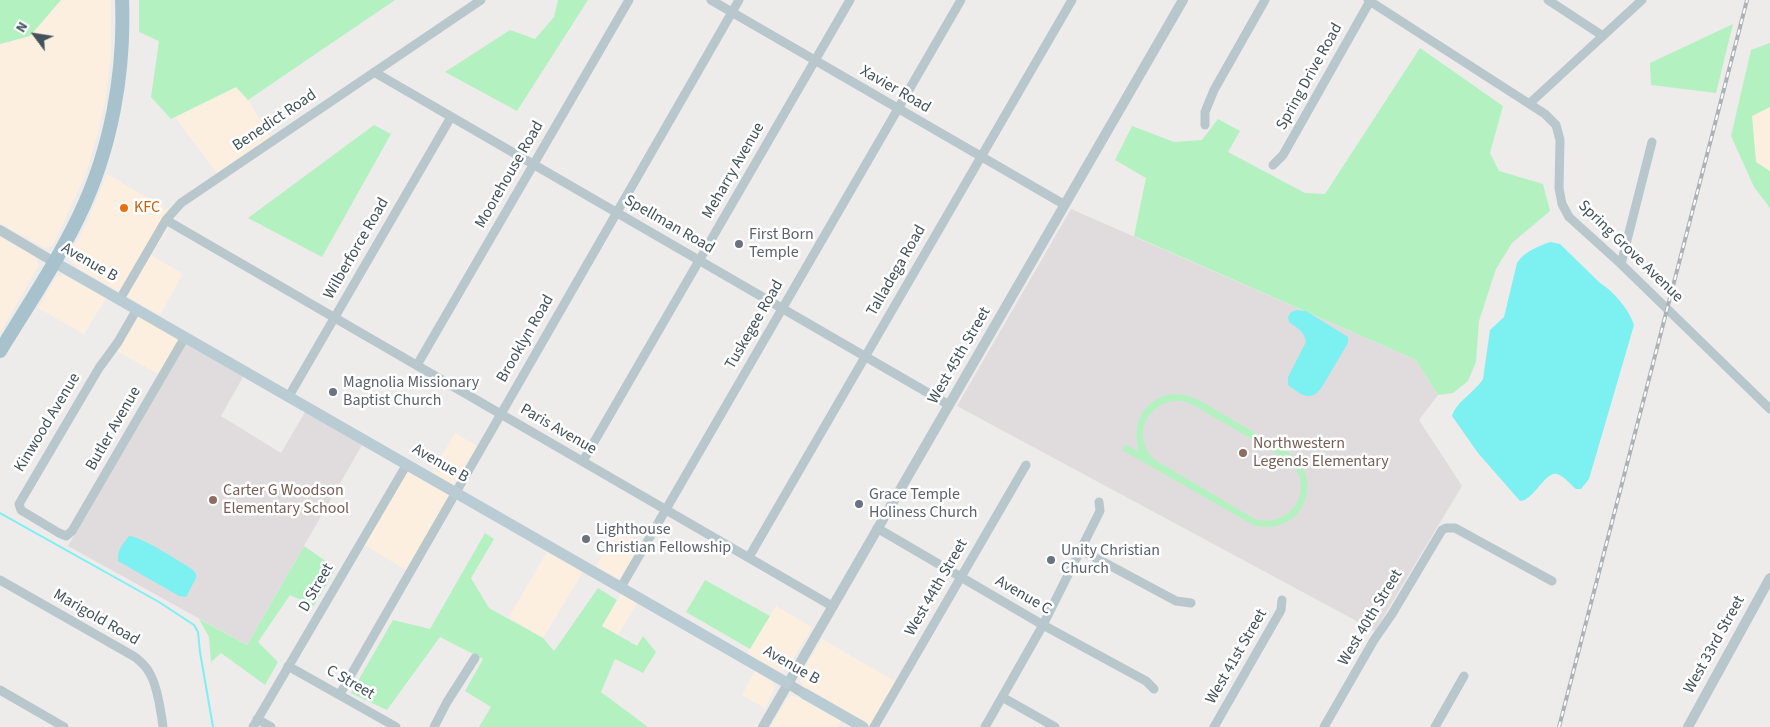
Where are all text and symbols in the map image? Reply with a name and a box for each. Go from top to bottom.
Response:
north arrow [10,10,60,60]
text: N [11,18,33,36]
street label: Spring Drive Road [1273,20,1347,134]
street label: Xavier Road [856,62,934,118]
street label: Benedict Road [229,86,321,156]
street label: Moorehouse Road [472,118,548,232]
street label: Meharry Avenue [699,120,769,222]
street label: Spellman Road [620,191,718,259]
street label: Wilberforce Road [320,195,394,303]
street label: Spring Grove Avenue [1573,197,1687,307]
place label: KFC [134,198,160,218]
marker: KFC [118,202,130,214]
street label: Talladega Road [863,222,931,320]
place label: First Born Temple [749,225,814,263]
marker: First Born Temple [733,238,745,250]
street label: Avenue B [57,239,121,287]
street label: Tuskegee Road [722,277,788,373]
street label: Brooklyn Road [493,292,559,386]
street label: West 45th Street [924,304,996,408]
street label: Kinwood Avenue [11,370,85,476]
place label: Magnolia Missionary Baptist Church [343,373,479,411]
street label: Butler Avenue [82,384,146,474]
marker: Magnolia Missionary Baptist Church [327,386,339,398]
street label: Paris Avenue [516,400,600,460]
place label: Northwestern Legends Elementary [1253,434,1389,472]
street label: Avenue B [408,440,472,488]
marker: Northwestern Legends Elementary [1237,447,1249,459]
place label: Carter G Woodson Elementary School [223,481,349,519]
place label: Grace Temple Holiness Church [869,485,977,523]
marker: Carter G Woodson Elementary School [207,494,219,506]
marker: Grace Temple Holiness Church [853,498,865,510]
place label: Lighthouse Christian Fellowship [596,520,731,558]
marker: Lighthouse Christian Fellowship [580,533,592,545]
street label: West 44th Street [901,536,973,640]
place label: Unity Christian Church [1061,541,1160,579]
marker: Unity Christian Church [1045,554,1057,566]
street label: D Street [295,560,339,616]
street label: West 40th Street [1335,566,1407,670]
street label: Avenue C [992,572,1054,620]
street label: Marigold Road [50,586,142,650]
street label: West 33rd Street [1680,593,1750,697]
street label: West 41st Street [1202,606,1272,708]
street label: Avenue B [759,642,823,690]
street label: C Street [323,662,377,704]

